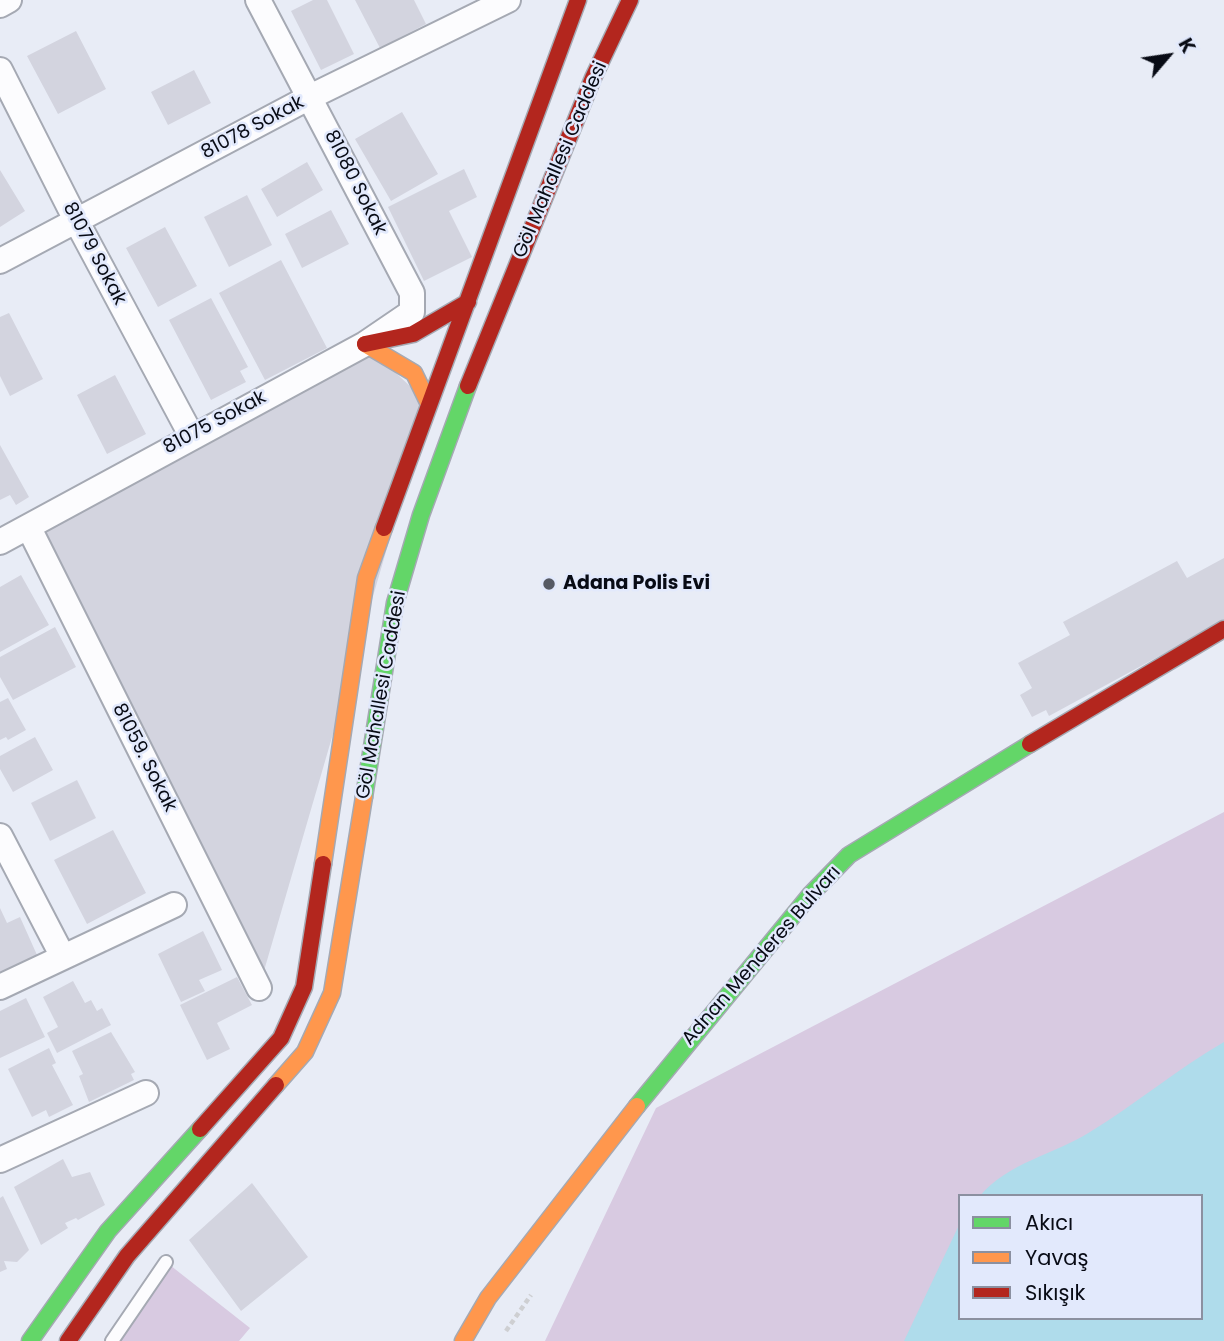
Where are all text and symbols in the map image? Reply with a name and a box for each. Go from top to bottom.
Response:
north arrow [1133,21,1203,91]
text: K [1172,33,1202,58]
street label: Göl Mahallesi Caddesi [509,58,613,262]
street label: 81078 Sokak [198,91,308,165]
street label: 81080 Sokak [319,127,391,239]
street label: 81079 Sokak [57,199,131,309]
street label: 81075 Sokak [160,386,270,460]
place label: Adana Polis Evi [563,573,710,595]
marker: Adana Polis Evi [541,576,557,592]
street label: Göl Mahallesi Caddesi [352,589,412,801]
street label: 81059. Sokak [107,700,181,816]
street label: Adnan Menderes Bulvarı [678,862,846,1050]
legend [958,1194,1203,1320]
text: Akıcı [1025,1208,1073,1237]
text: Yavaş [1025,1243,1088,1272]
text: Sıkışık [1025,1278,1085,1307]

